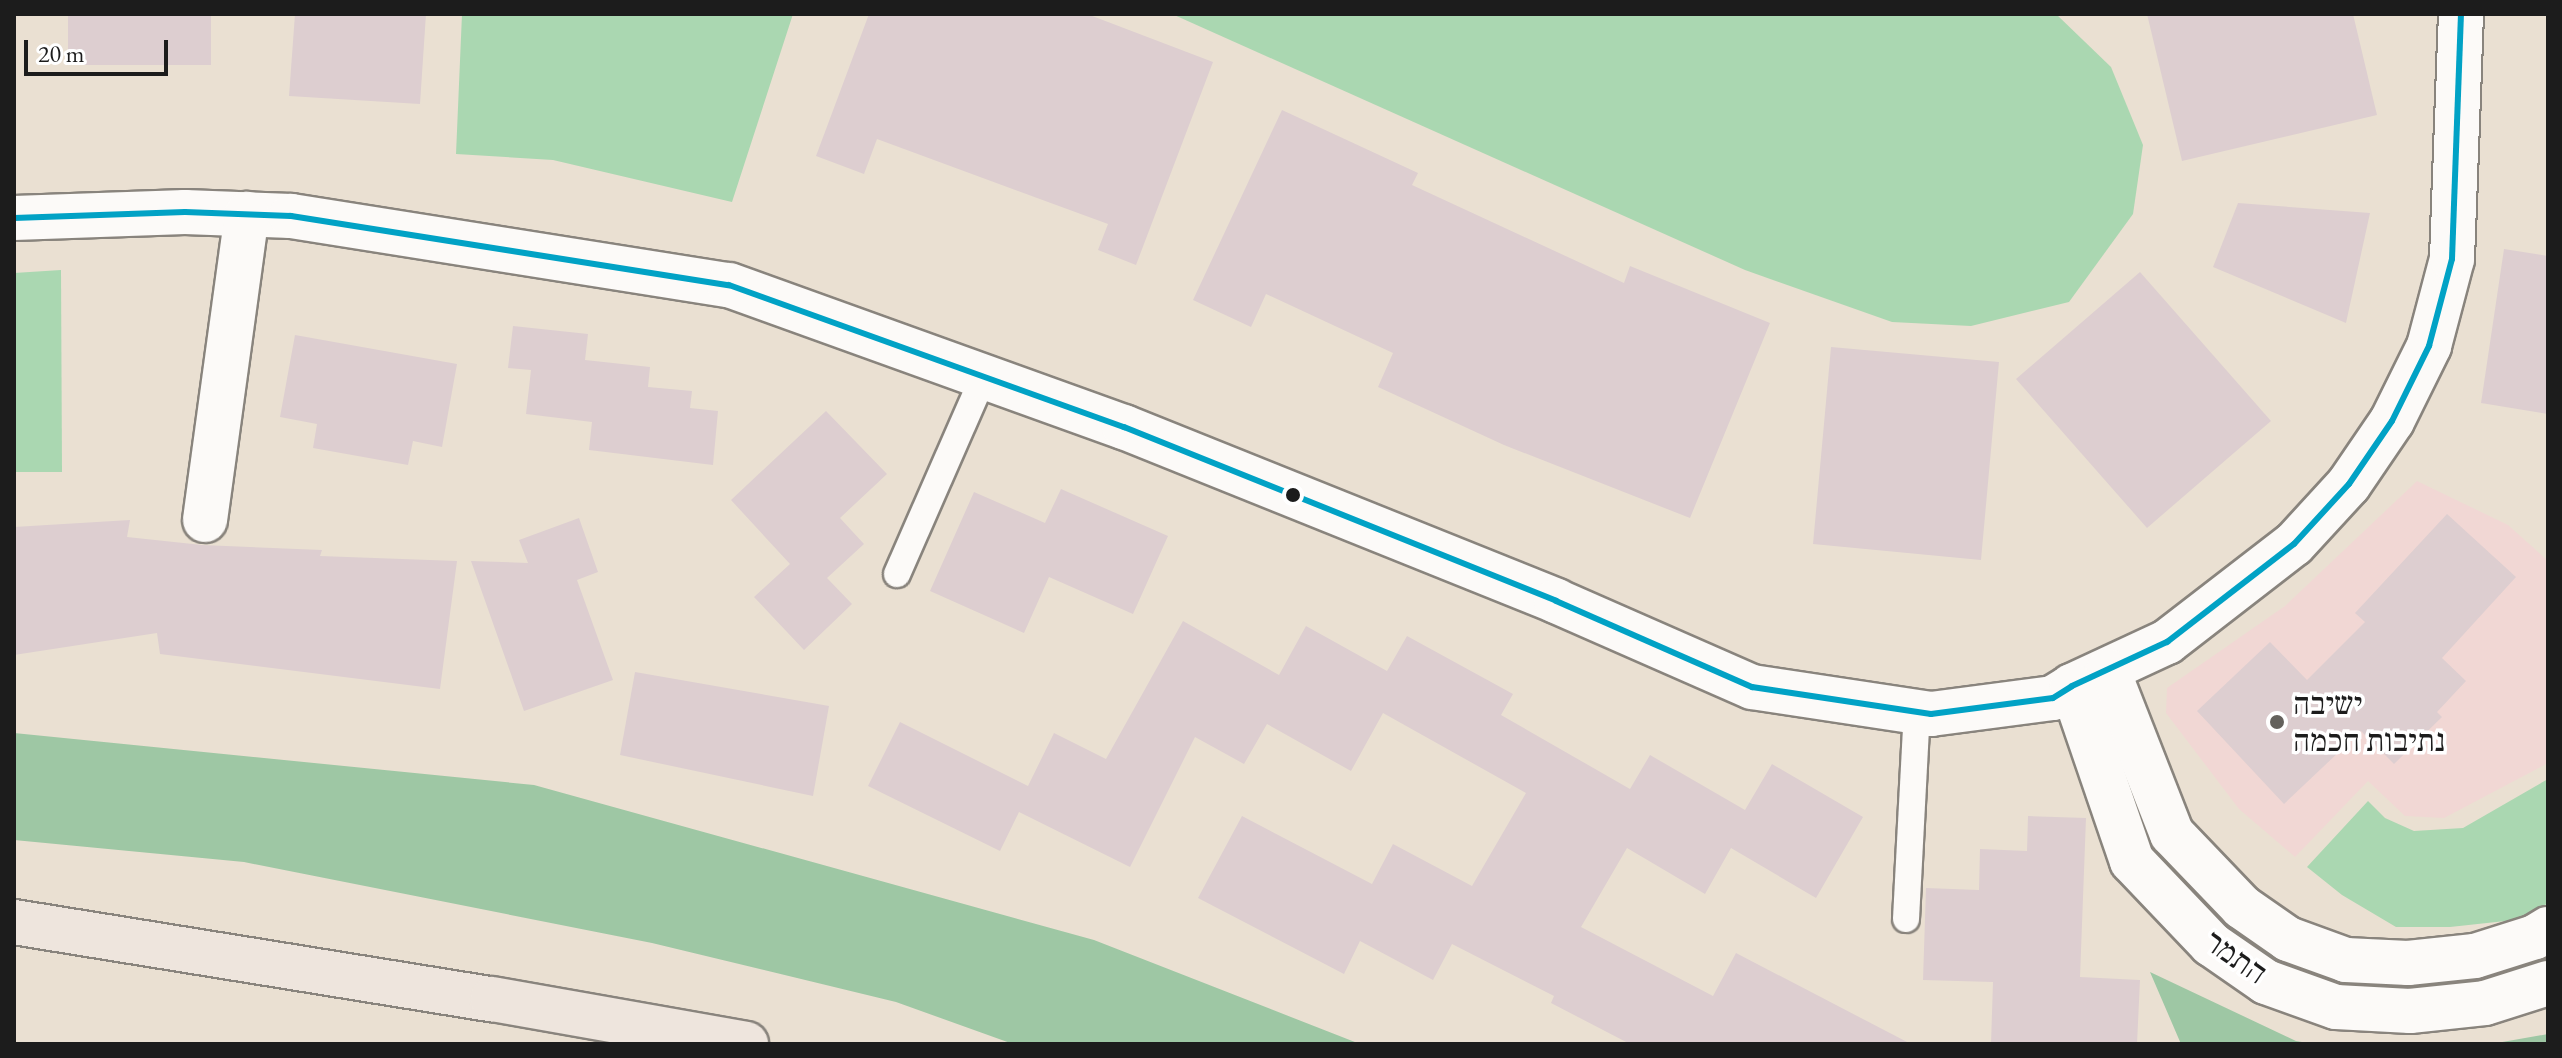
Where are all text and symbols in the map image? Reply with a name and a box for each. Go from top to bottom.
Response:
scale bar [28,24,172,74]
text: 20 m [38,38,85,69]
unlabelled marker [1285,487,1301,503]
place label: ישיבה נתיבות חכמה [2293,685,2445,760]
marker: ישיבה נתיבות חכמה [2268,713,2286,731]
street label: התמר [2197,922,2275,992]

